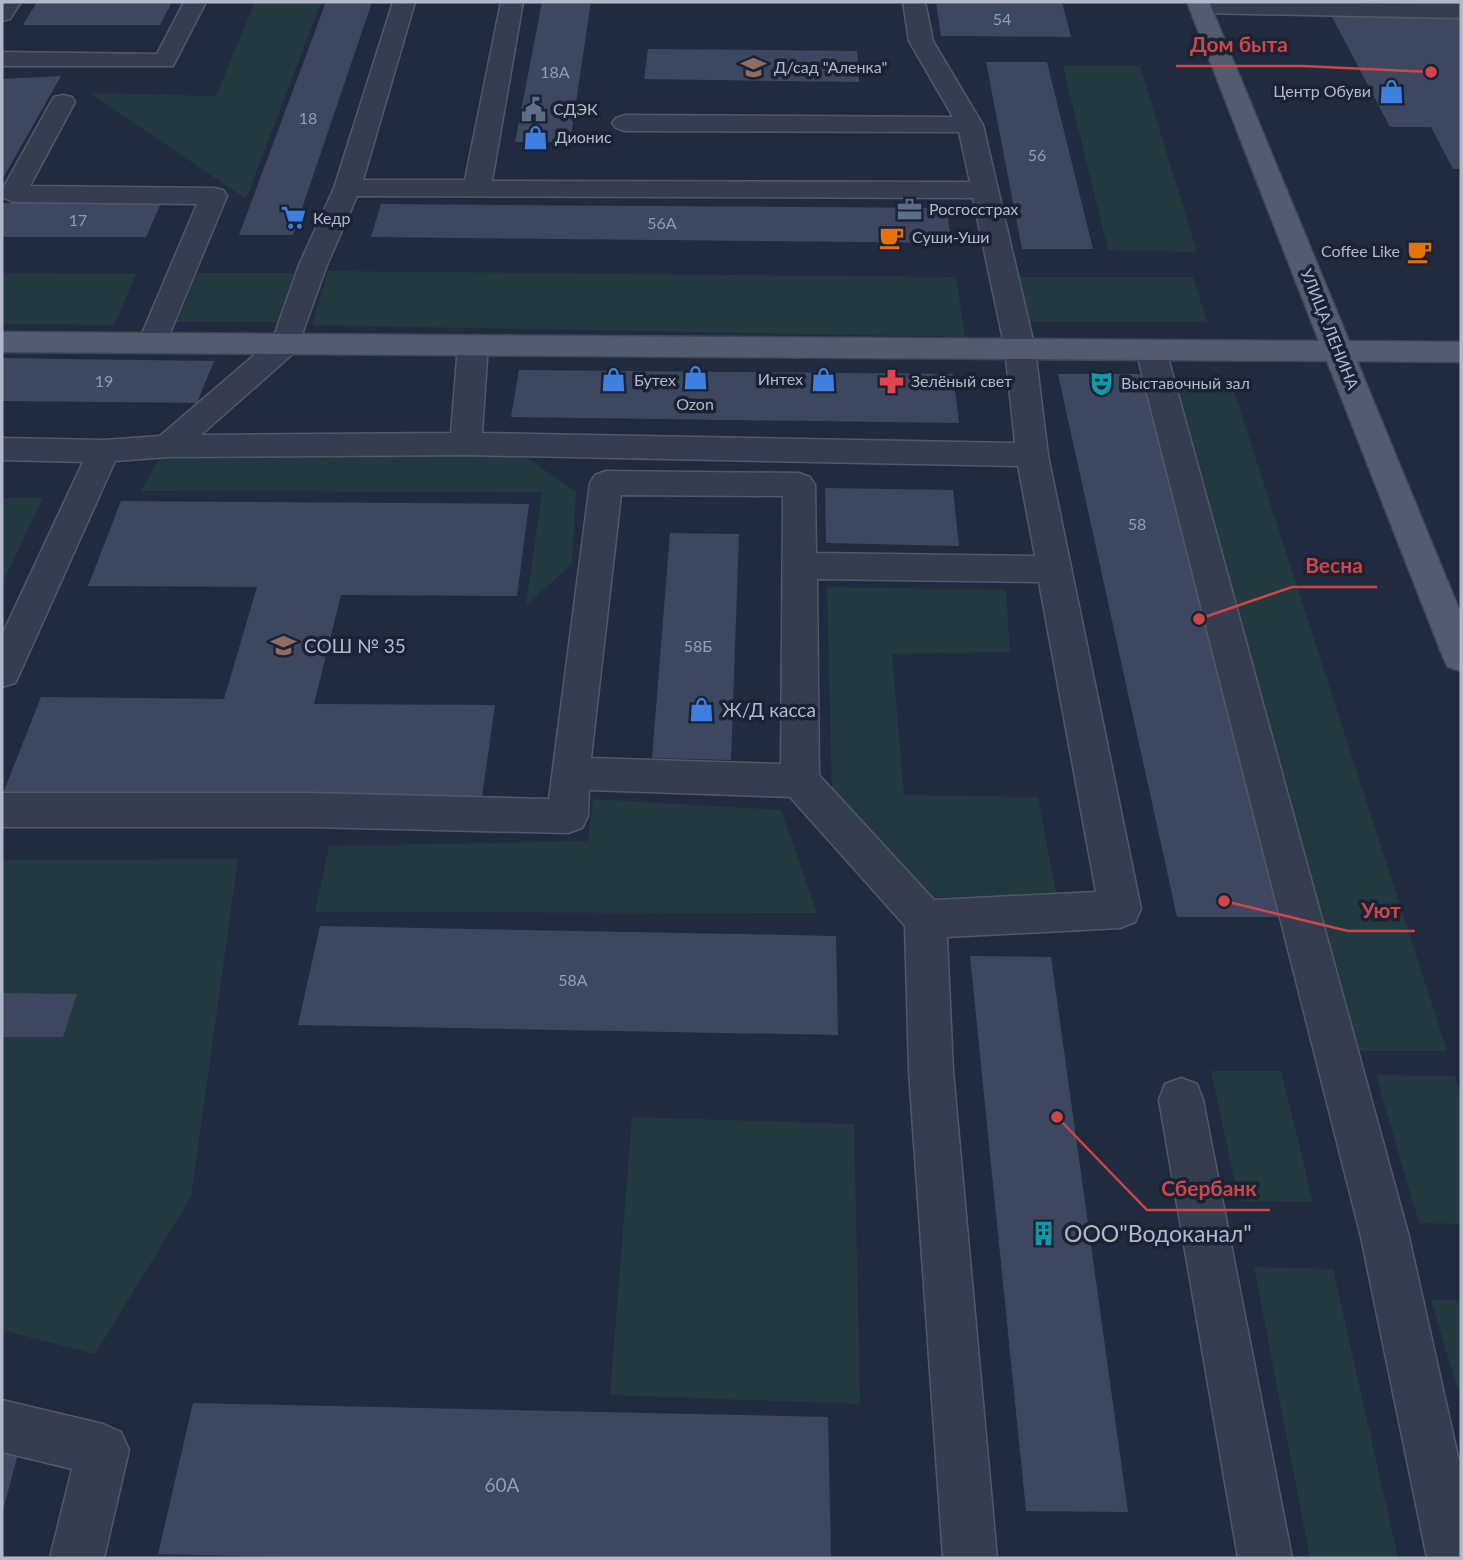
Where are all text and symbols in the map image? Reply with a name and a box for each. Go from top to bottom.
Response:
house number: 54 [993,9,1011,28]
callout: Дом быта [1176,24,1302,66]
text: Дом быта [1190,31,1288,56]
school or university icon: Д/сад "Аленка" [740,53,768,81]
place label: Д/сад "Аленка" [774,57,887,76]
house number: 18А [540,62,570,81]
shop icon: Центр Обуви [1377,77,1405,105]
place label: Центр Обуви [1273,81,1371,100]
public building icon: СДЭК [519,95,547,123]
place label: СДЭК [553,99,598,118]
house number: 18 [299,108,317,127]
shop icon: Дионис [521,123,549,151]
place label: Дионис [555,127,612,146]
house number: 56 [1028,145,1046,164]
office icon: Росгосстрах [895,195,923,223]
place label: Росгосстрах [929,199,1018,218]
supermarket icon: Кедр [279,204,307,232]
place label: Кедр [313,208,350,227]
house number: 17 [69,210,87,229]
house number: 56А [647,213,677,232]
cafe icon: Суши-Уши [878,223,906,251]
place label: Суши-Уши [912,227,990,246]
cafe icon: Coffee Like [1406,237,1434,265]
place label: Coffee Like [1321,241,1400,260]
street label: УЛИЦА ЛЕНИНА [1298,266,1363,392]
shop icon: Ozon [681,364,709,392]
shop icon: Интех [809,365,837,393]
shop icon: Бутех [600,366,628,394]
pharmacy icon: Зелёный свет [877,367,905,395]
place label: Интех [758,369,803,388]
theatre icon: Выставочный зал [1087,369,1115,397]
place label: Бутех [634,370,676,389]
house number: 19 [95,371,113,390]
place label: Зелёный свет [911,371,1012,390]
place label: Выставочный зал [1121,373,1250,392]
place label: Ozon [676,394,714,413]
house number: 58 [1128,514,1146,533]
callout: Весна [1292,545,1377,587]
text: Весна [1305,552,1363,577]
school or university icon: СОШ № 35 [270,632,298,660]
place label: СОШ № 35 [304,634,406,657]
house number: 58Б [684,636,712,655]
shop icon: Ж/Д касса [688,696,716,724]
place label: Ж/Д касса [722,698,816,721]
callout: Уют [1348,889,1415,931]
text: Уют [1360,897,1401,922]
house number: 58А [558,970,588,989]
callout: Сбербанк [1147,1168,1270,1210]
text: Сбербанк [1161,1175,1257,1200]
place label: ООО"Водоканал" [1064,1219,1252,1247]
building icon: ООО"Водоканал" [1030,1220,1058,1248]
house number: 60А [485,1473,520,1496]

